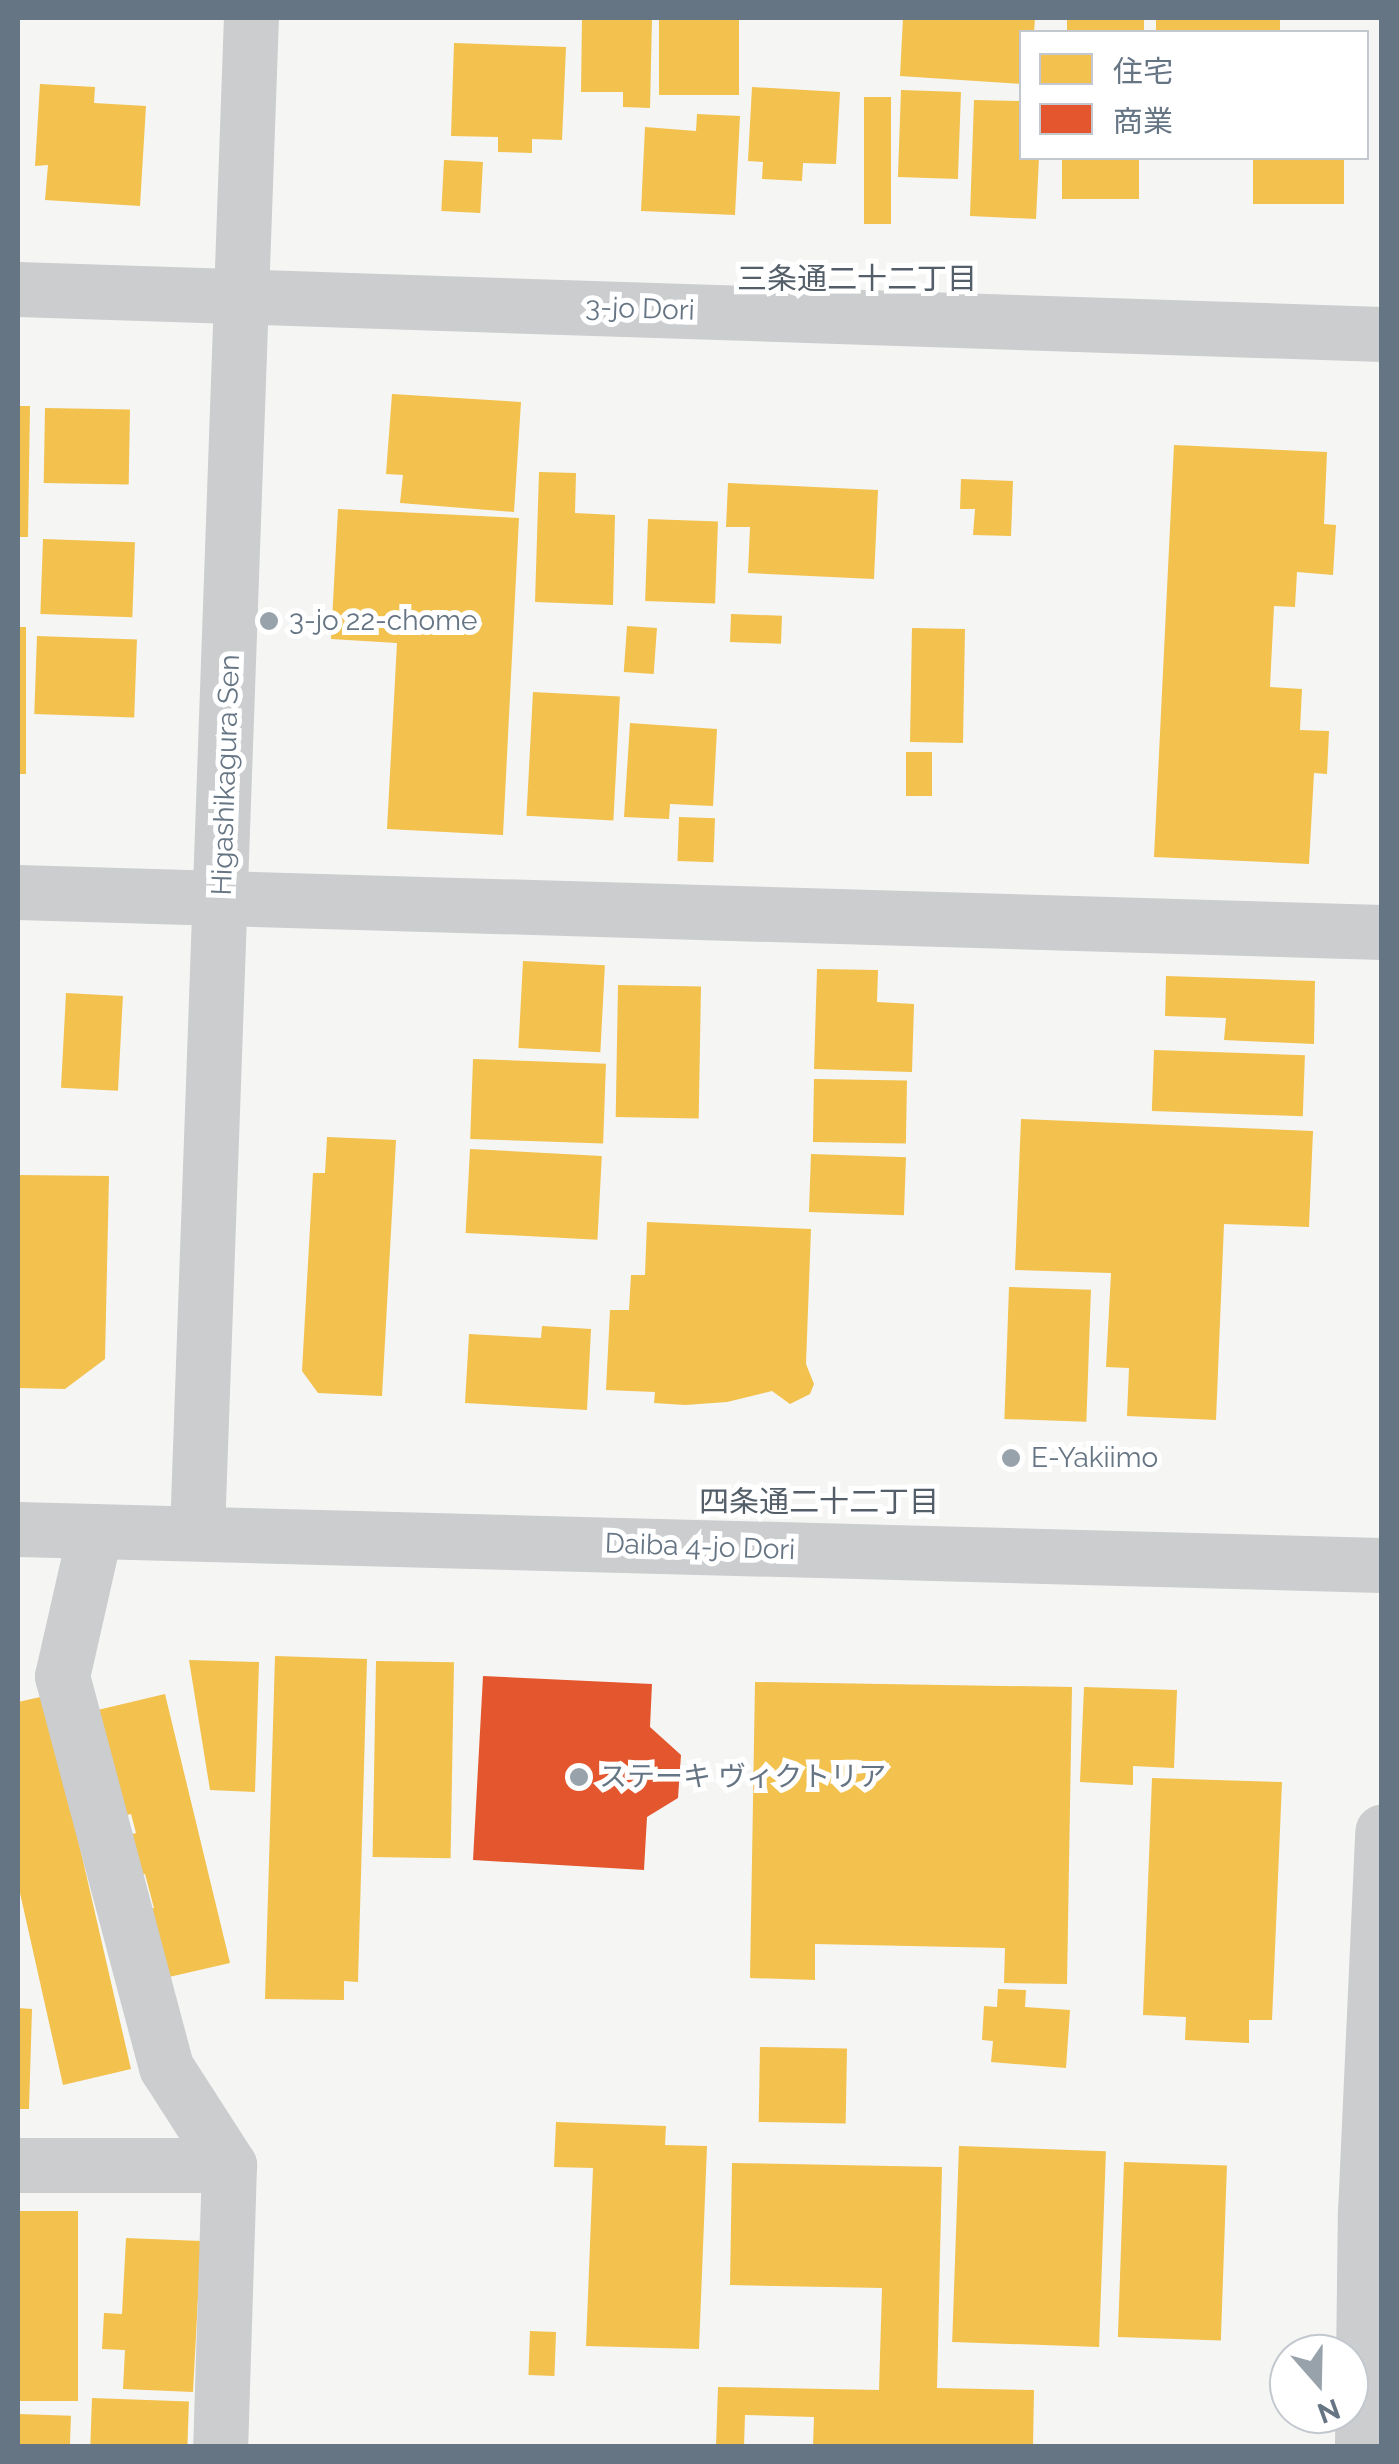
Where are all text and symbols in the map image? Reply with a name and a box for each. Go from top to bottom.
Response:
legend [1019,30,1369,160]
text: 住宅 [1113,54,1173,89]
text: 商業 [1113,104,1173,139]
district label: 三条通二十二丁目 [737,261,977,297]
street label: 3-jo Dori [585,290,695,328]
place label: 3-jo 22-chome [289,604,477,638]
marker: 3-jo 22-chome [258,610,280,632]
street label: Higashikagura Sen [205,654,247,896]
place label: E-Yakiimo [1031,1441,1158,1475]
marker: E-Yakiimo [1000,1447,1022,1469]
district label: 四条通二十二丁目 [699,1484,939,1520]
street label: Daiba 4-jo Dori [604,1527,796,1567]
place label: ステーキ ヴィクトリア [599,1760,886,1794]
marker: ステーキ ヴィクトリア [568,1766,590,1788]
north arrow [1269,2334,1369,2434]
text: N [1313,2392,1344,2430]

